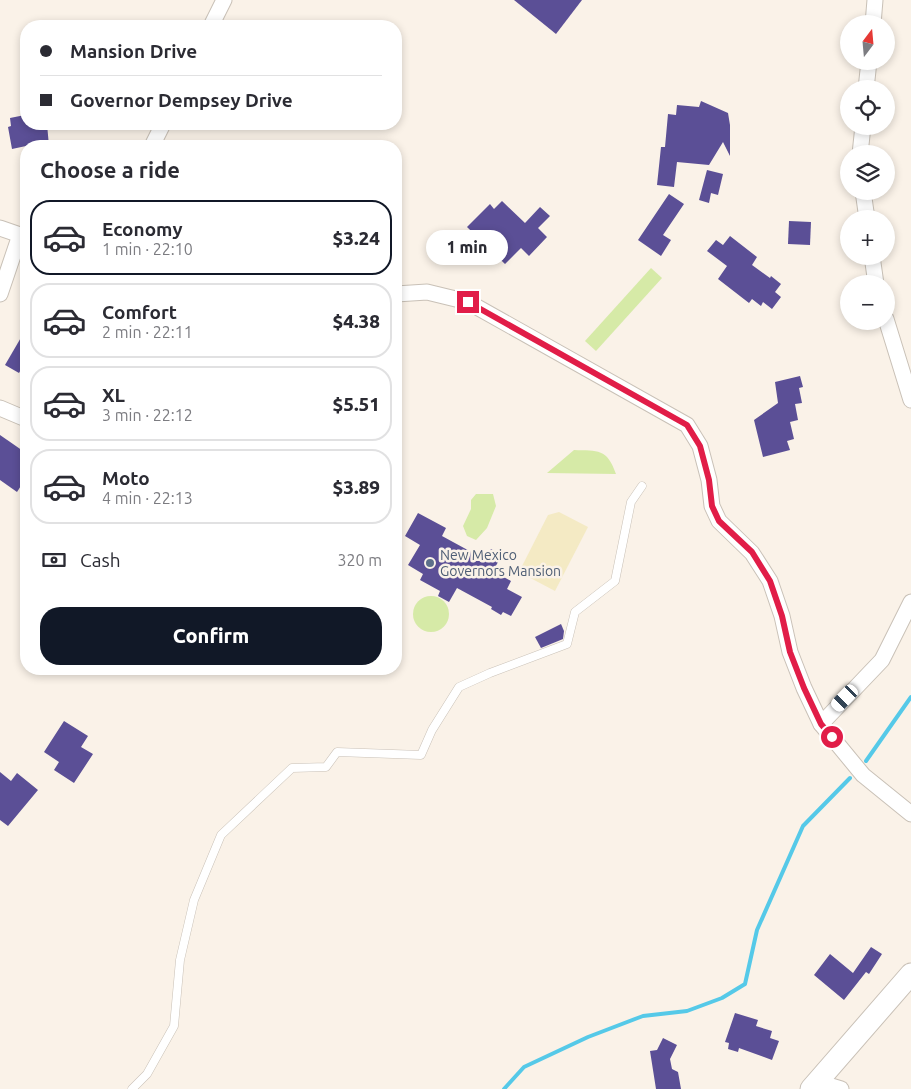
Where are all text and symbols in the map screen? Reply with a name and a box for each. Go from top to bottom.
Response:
north arrow [840,15,895,70]
map controls [840,15,895,330]
text: Mansion Drive [70,40,197,62]
button: locate [840,80,895,135]
text: Governor Dempsey Drive [70,89,293,111]
button: layers [840,145,895,200]
text: Choose a ride [40,157,180,182]
button: + [840,210,895,265]
icon: car [42,215,87,260]
text: Economy [102,218,183,240]
text: $3.24 [332,227,380,249]
callout: 1 min [427,230,509,264]
text: 1 min [447,238,487,256]
text: 1 min · 22:10 [102,240,193,258]
button: − [840,275,895,330]
route end [457,291,479,313]
icon: car [42,298,87,343]
text: Comfort [102,301,177,323]
text: $4.38 [332,310,380,332]
text: 2 min · 22:11 [102,323,193,341]
icon: car [42,381,87,426]
text: XL [102,384,125,406]
text: $5.51 [332,393,380,415]
text: 3 min · 22:12 [102,406,193,424]
icon: car [42,464,87,509]
text: Moto [102,467,150,489]
text: $3.89 [332,476,380,498]
text: 4 min · 22:13 [102,489,193,507]
icon: cash [40,546,68,574]
place label: New Mexico Governors Mansion [440,547,561,579]
text: Cash [80,549,121,571]
text: 320 m [337,551,382,569]
marker: New Mexico Governors Mansion [424,557,436,569]
button: Confirm [40,607,382,665]
car [829,682,860,714]
route start [821,726,843,748]

